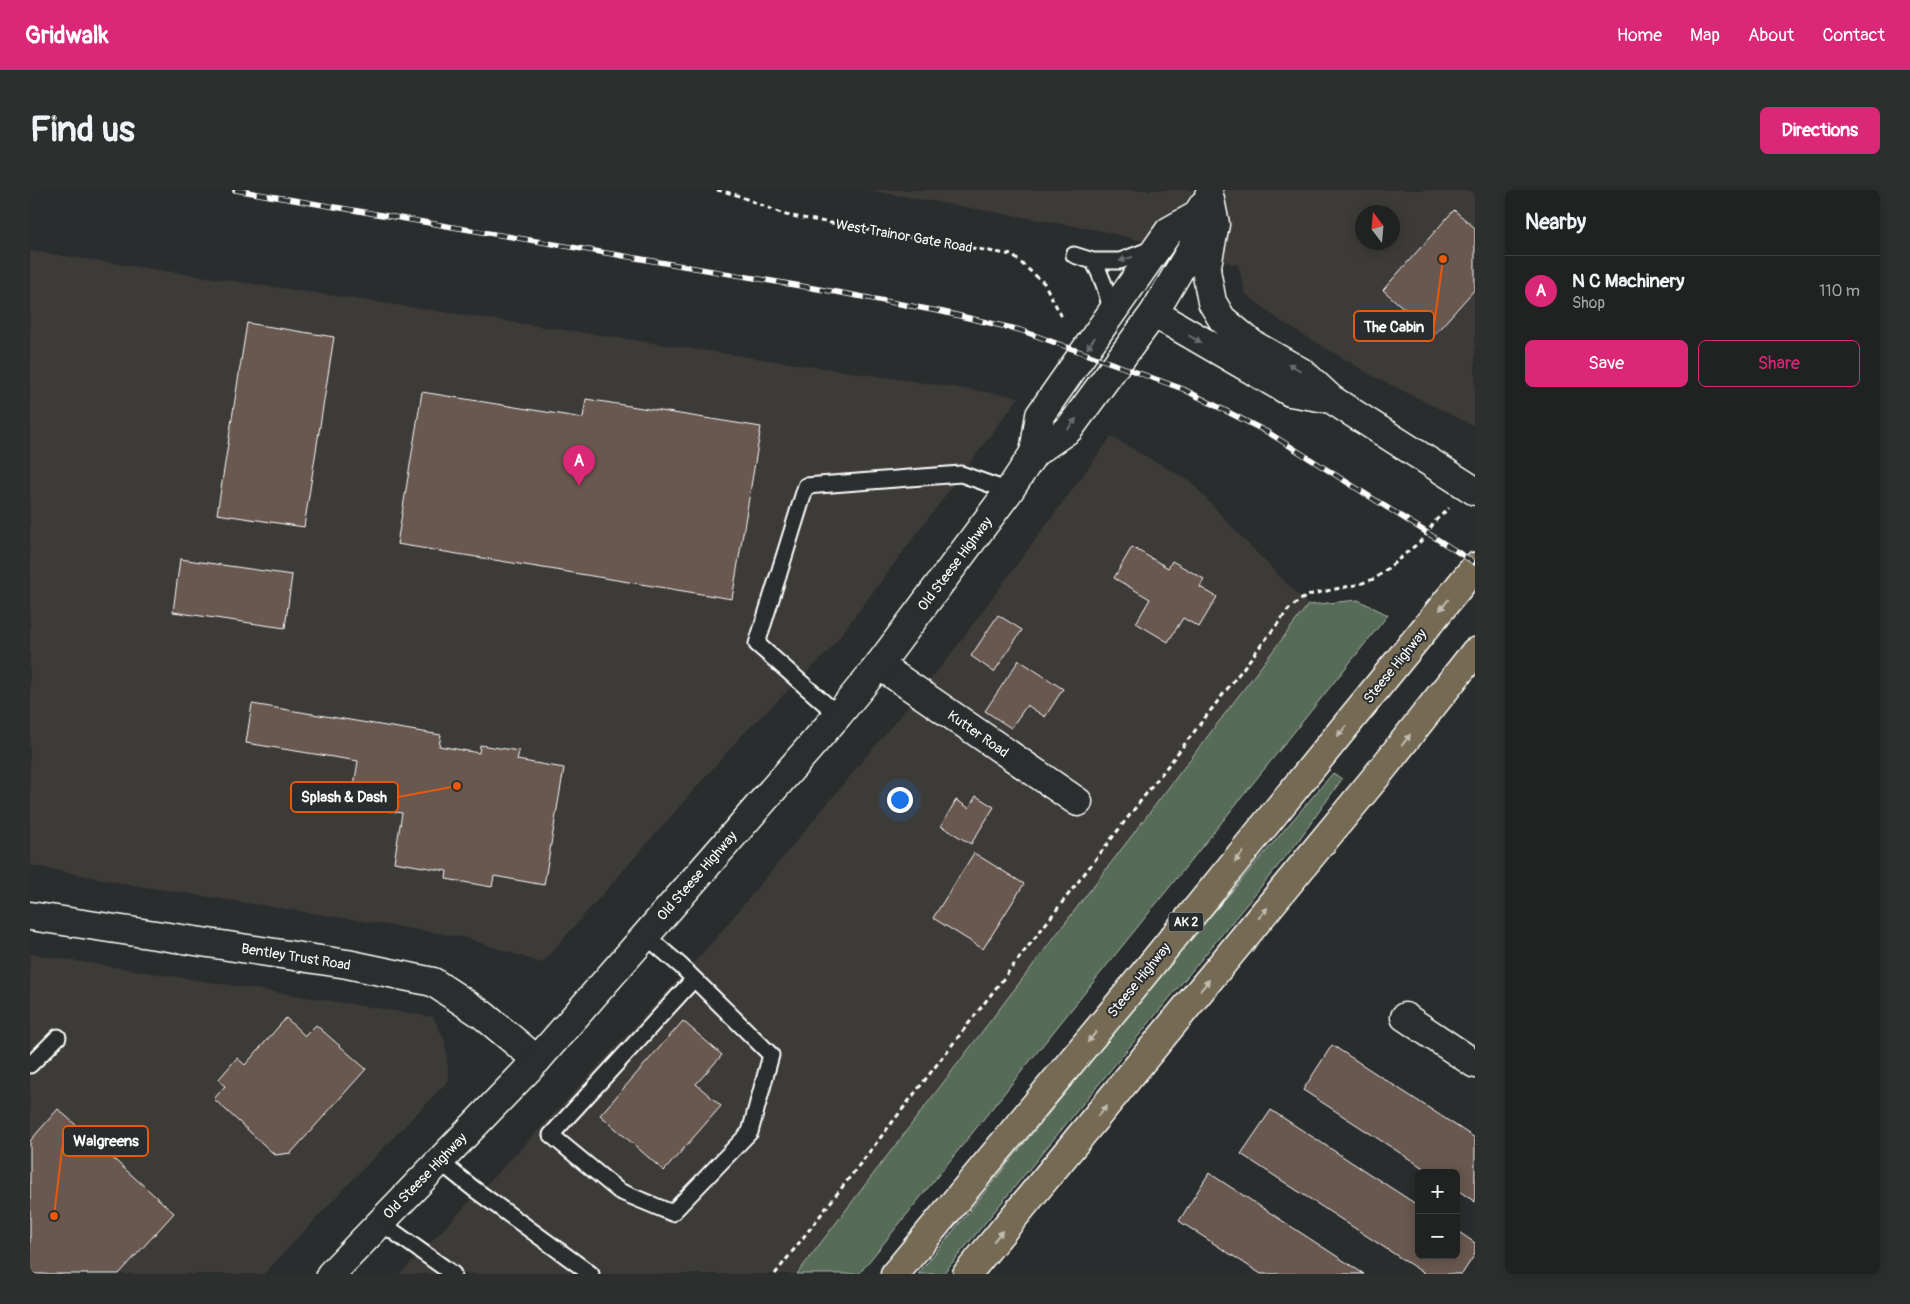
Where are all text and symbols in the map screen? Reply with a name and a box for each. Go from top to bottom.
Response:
text: Gridwalk [25,21,109,50]
text: Home [1617,24,1662,47]
text: Map [1690,24,1720,47]
text: About [1748,24,1794,47]
text: Contact [1822,24,1885,47]
button: Directions [1760,107,1880,154]
text: Find us [30,108,135,152]
north arrow [1355,205,1400,250]
text: Nearby [1525,209,1586,236]
street label: West Trainor Gate Road [834,216,974,256]
one-way arrow [1119,255,1134,263]
text: N C Machinery [1572,269,1684,293]
text: A [1536,281,1546,301]
text: 110 m [1819,281,1860,301]
text: Shop [1572,293,1605,313]
callout: The Cabin [1354,311,1434,341]
text: The Cabin [1363,318,1425,337]
one-way arrow [1189,334,1202,343]
one-way arrow [1086,336,1096,349]
button: Save [1525,340,1688,387]
button: Share [1698,340,1860,387]
one-way arrow [1287,363,1301,372]
one-way arrow [1067,417,1078,430]
pin: A [563,445,595,486]
street label: Old Steese Highway [914,514,996,614]
one-way arrow [1439,598,1450,611]
street label: Steese Highway [1360,625,1430,707]
street label: Kutter Road [944,707,1012,761]
one-way arrow [1336,724,1347,737]
one-way arrow [1400,734,1411,747]
callout: Splash & Dash [291,782,398,812]
your location [887,787,913,813]
text: Splash & Dash [301,788,387,807]
street label: Old Steese Highway [654,828,740,924]
one-way arrow [1234,850,1245,863]
one-way arrow [1258,907,1269,920]
road number: AK 2 [1168,912,1204,932]
street label: Steese Highway [1104,939,1174,1021]
street label: Bentley Trust Road [240,940,352,974]
one-way arrow [1199,979,1210,992]
one-way arrow [1087,1031,1098,1043]
one-way arrow [1096,1105,1107,1118]
callout: Walgreens [63,1126,148,1156]
street label: Old Steese Highway [380,1129,470,1223]
text: Walgreens [73,1132,139,1151]
map controls [1415,1169,1460,1259]
button: + [1415,1169,1460,1214]
button: − [1415,1214,1460,1259]
one-way arrow [993,1230,1004,1243]

